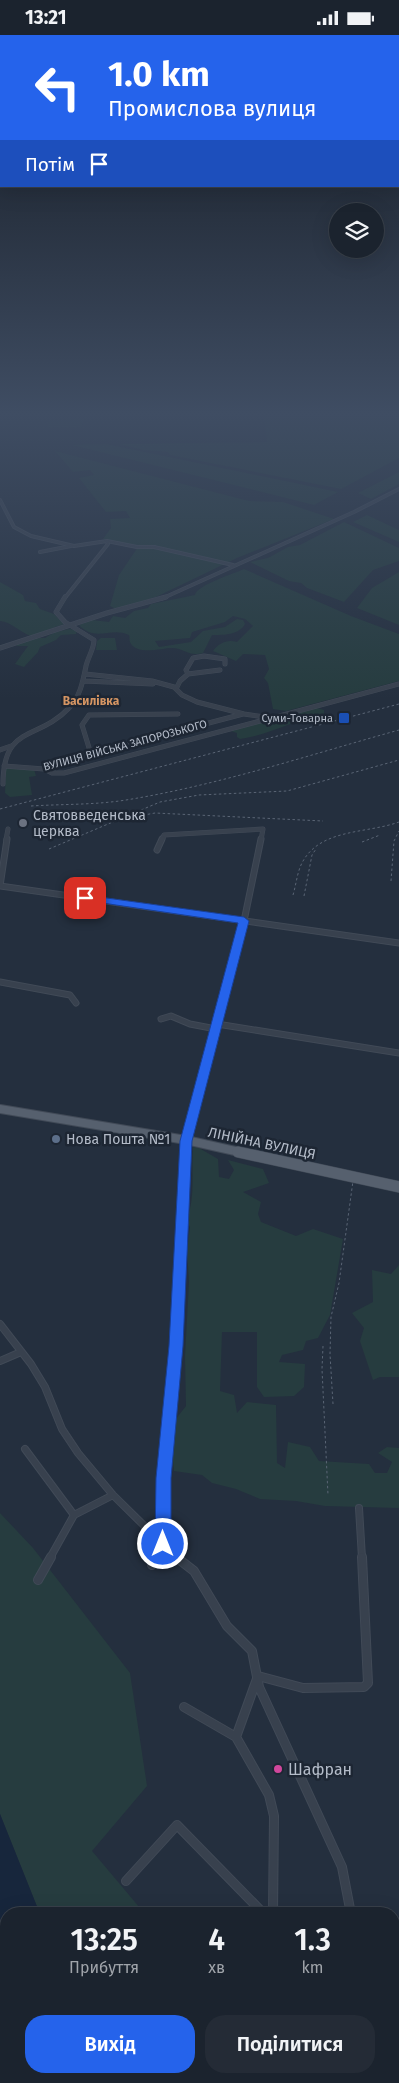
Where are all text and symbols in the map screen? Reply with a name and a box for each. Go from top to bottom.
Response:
text: 13:21 [25,6,66,29]
text: 1.0 km [108,53,210,95]
icon: left [25,55,90,120]
text: Промислова вулиця [108,95,316,122]
icon: arrive [85,150,113,178]
text: Потім [25,153,75,176]
map controls [329,203,384,258]
button: layers [329,203,384,258]
district label: Василівка [63,694,120,708]
marker: Суми-Товарна [337,711,351,725]
place label: Суми-Товарна [262,712,333,725]
street label: ВУЛИЦЯ ВІЙСЬКА ЗАПОРОЗЬКОГО [42,717,208,774]
place label: Святовведенська церква [33,807,146,840]
marker: Святовведенська церква [17,817,29,829]
pin [64,877,106,919]
icon: arrive [71,884,99,912]
street label: ЛІНІЙНА ВУЛИЦЯ [206,1124,317,1163]
place label: Нова Пошта №1 [66,1131,170,1148]
marker: Нова Пошта №1 [50,1133,62,1145]
position arrow [136,1517,188,1569]
place label: Шафран [288,1760,352,1779]
marker: Шафран [272,1763,284,1775]
text: 13:25 [70,1922,138,1958]
text: 4 [208,1922,225,1958]
text: 1.3 [294,1922,331,1958]
text: Прибуття [69,1958,139,1977]
text: хв [208,1958,225,1977]
text: km [302,1958,323,1977]
button: Вихід [25,2015,195,2073]
button: Поділитися [205,2015,375,2073]

